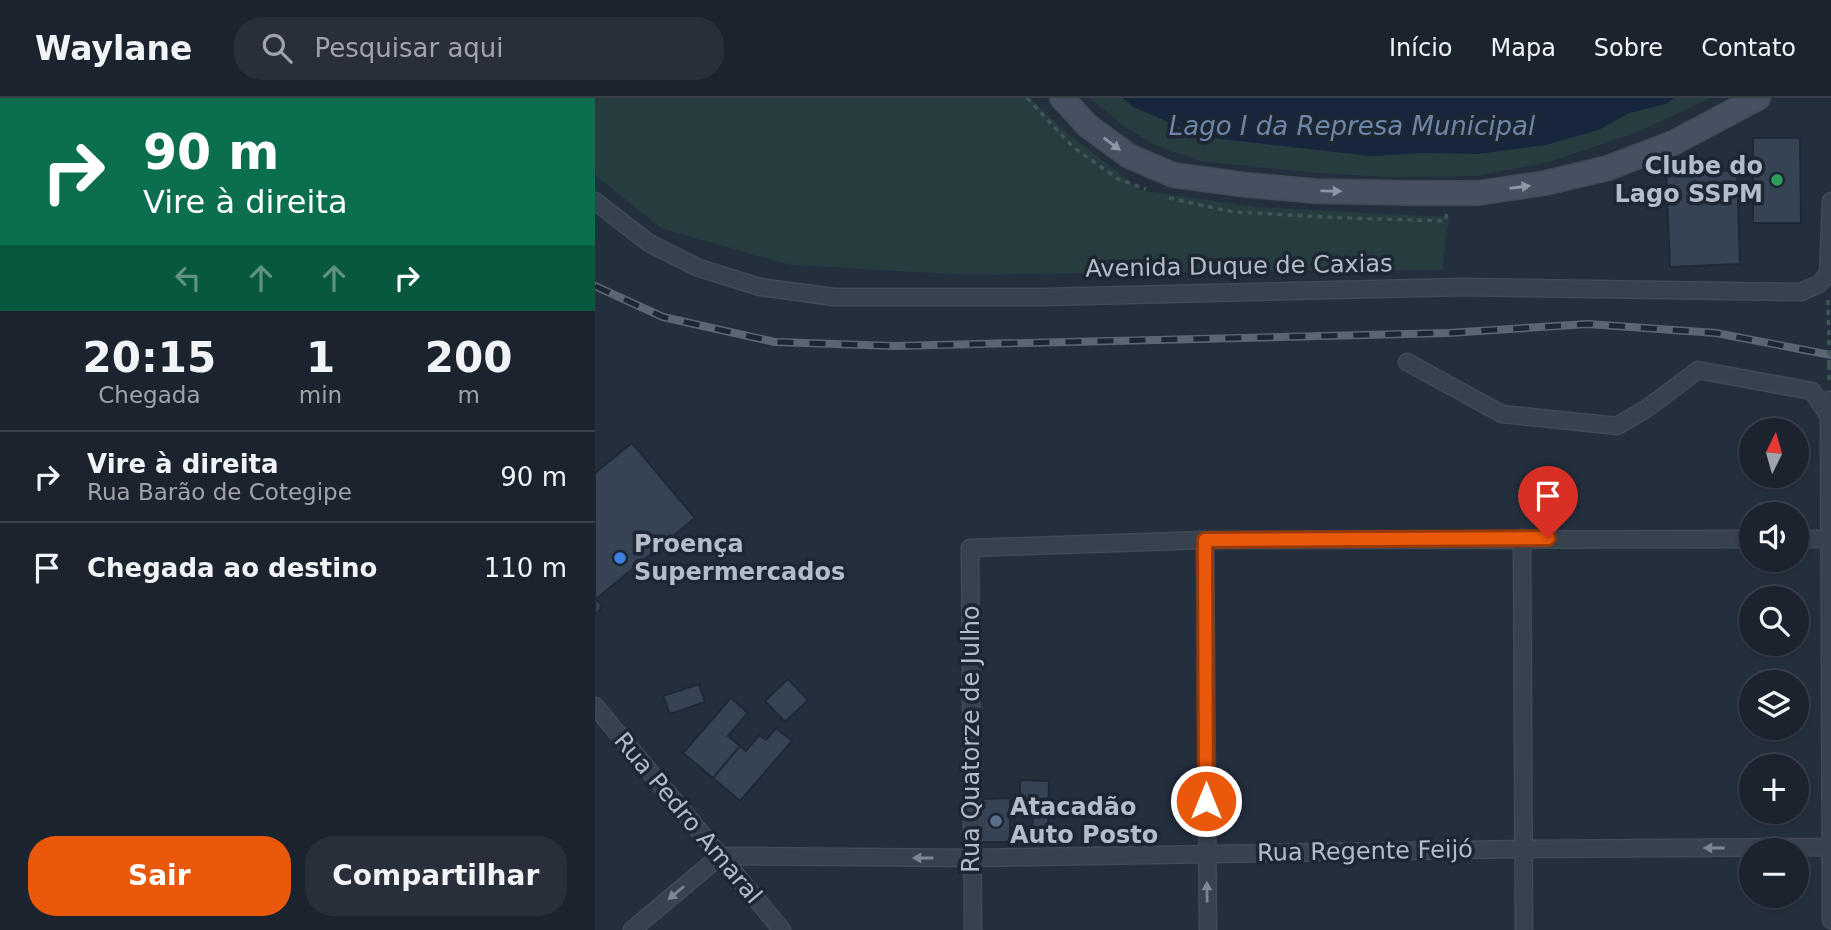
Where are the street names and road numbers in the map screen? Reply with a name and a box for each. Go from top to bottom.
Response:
street label: Avenida Duque de Caxias [1085,249,1393,283]
street label: Rua Quatorze de Julho [957,605,985,873]
street label: Rua Pedro Amaral [608,727,768,909]
street label: Rua Regente Feijó [1257,835,1473,867]

